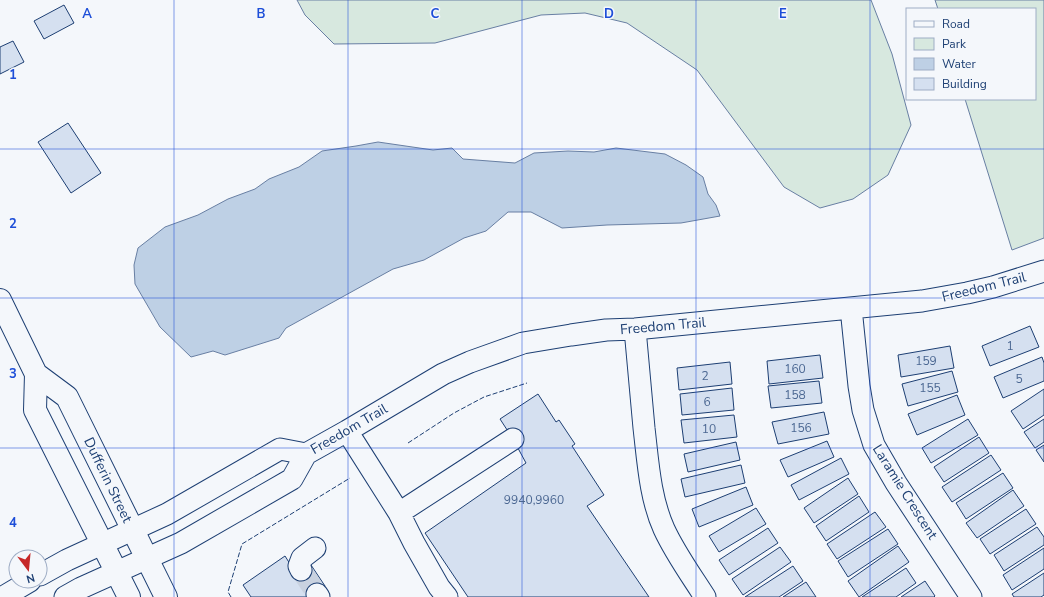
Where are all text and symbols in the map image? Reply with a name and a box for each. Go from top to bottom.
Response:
text: A [82,5,92,23]
text: B [257,5,266,23]
text: C [431,5,440,23]
text: D [604,5,614,23]
text: E [779,5,787,23]
legend [906,8,1036,100]
text: Road [942,16,970,32]
text: Park [942,36,967,52]
text: Water [942,56,976,72]
text: 1 [9,66,17,84]
text: Building [942,76,987,92]
text: 2 [9,215,17,233]
street label: Freedom Trail [940,267,1029,307]
street label: Freedom Trail [619,313,708,339]
house number: 1 [1006,338,1014,354]
house number: 159 [915,353,937,369]
house number: 160 [784,361,806,377]
text: 3 [9,365,17,383]
house number: 2 [701,368,709,384]
house number: 5 [1015,371,1023,387]
house number: 155 [919,380,941,396]
house number: 158 [784,387,806,403]
house number: 6 [703,394,711,410]
street label: Freedom Trail [307,399,392,459]
house number: 156 [790,420,812,436]
house number: 10 [702,421,716,437]
street label: Dufferin Street [79,434,137,526]
street label: Laramie Crescent [868,441,942,543]
house number: 9940,9960 [504,492,564,508]
text: 4 [9,514,17,532]
north arrow [8,549,48,589]
text: N [25,570,37,586]

